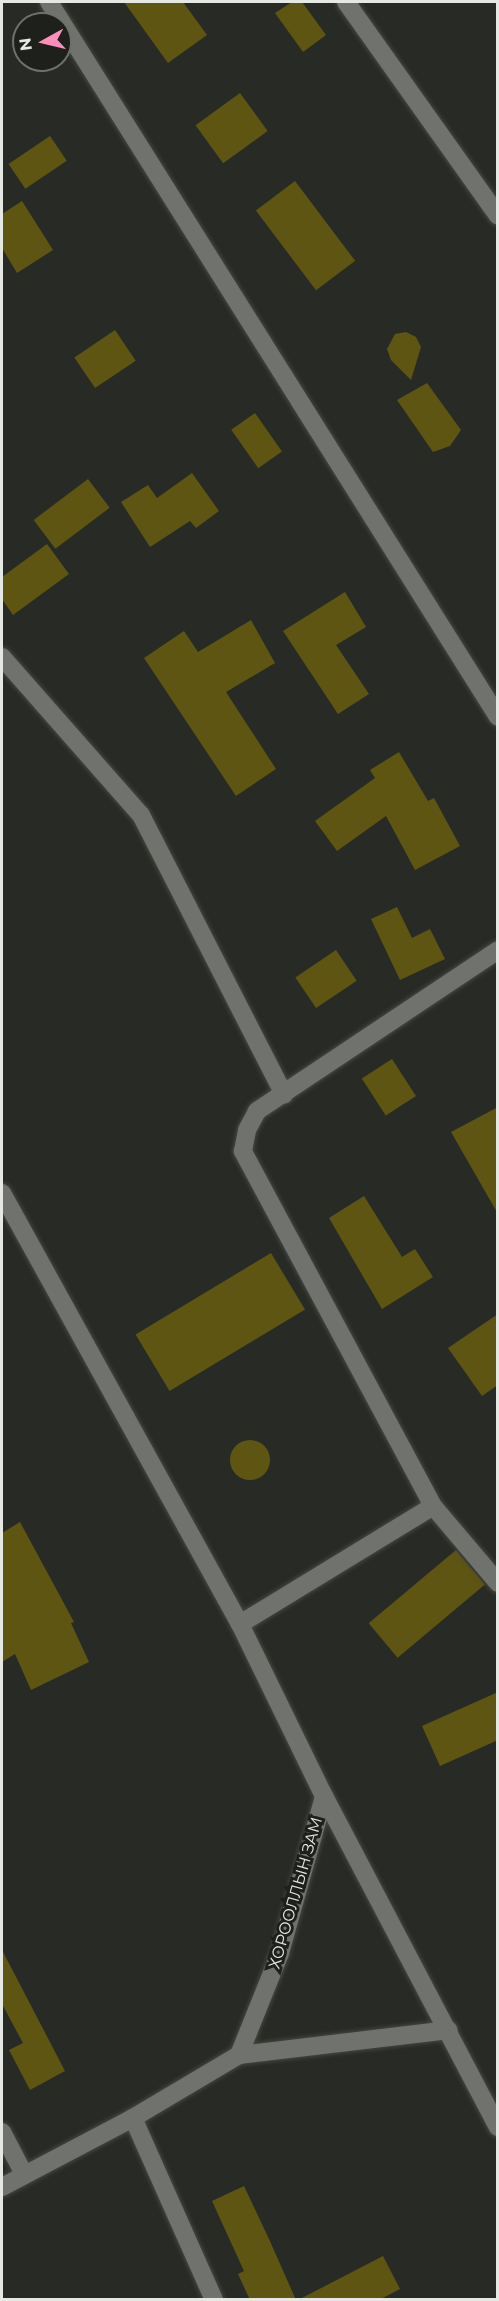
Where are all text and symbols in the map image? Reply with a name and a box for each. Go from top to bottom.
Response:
north arrow [12,12,72,72]
text: N [15,37,36,52]
street label: ХОРООЛЛЫН ЗАМ [265,1815,327,1971]

